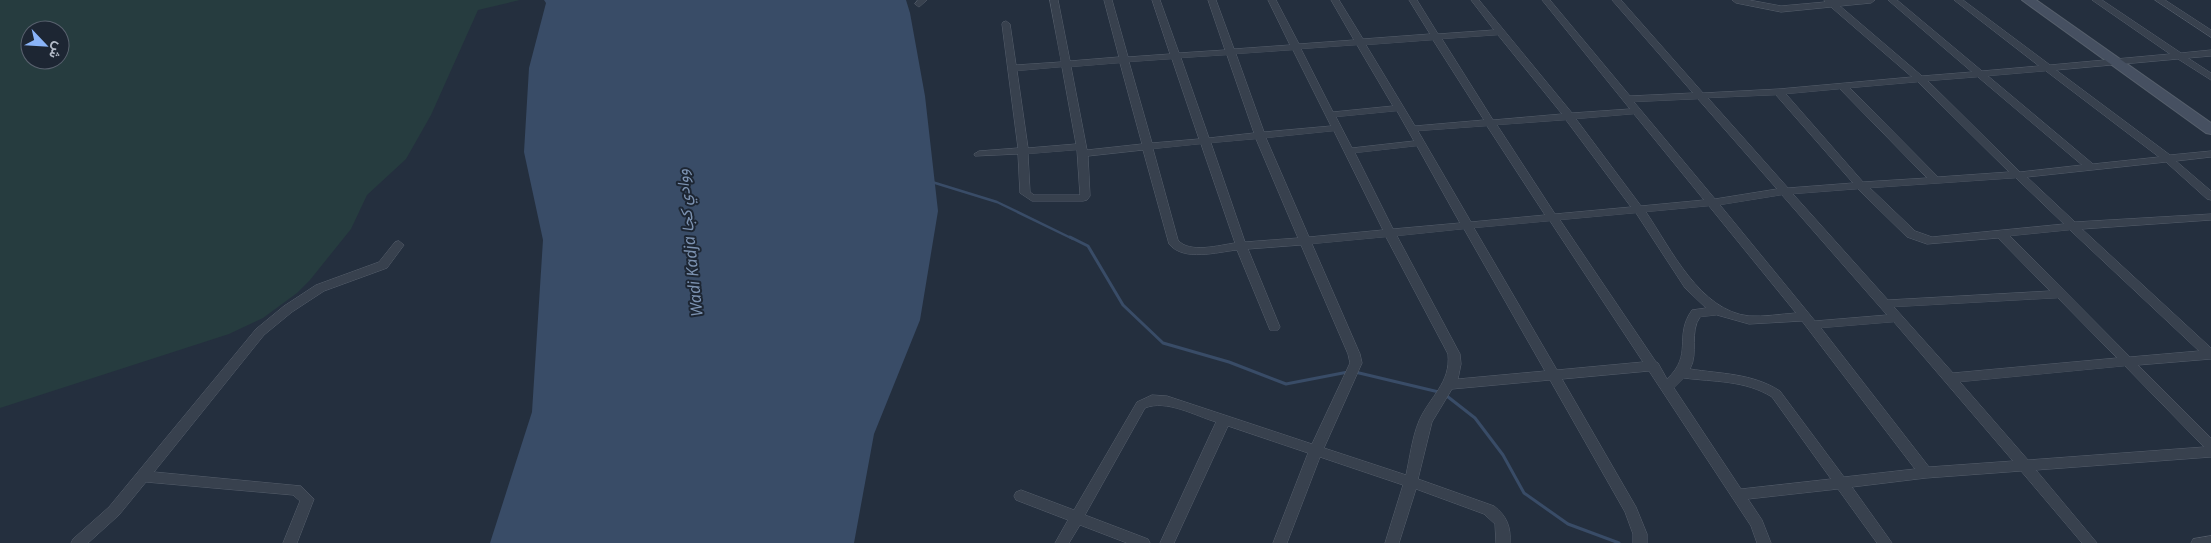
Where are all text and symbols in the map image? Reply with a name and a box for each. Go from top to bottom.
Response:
north arrow [20,20,70,70]
text: ش [45,39,69,63]
water label: Wadi Kadja ووادي كجا [670,168,711,318]

